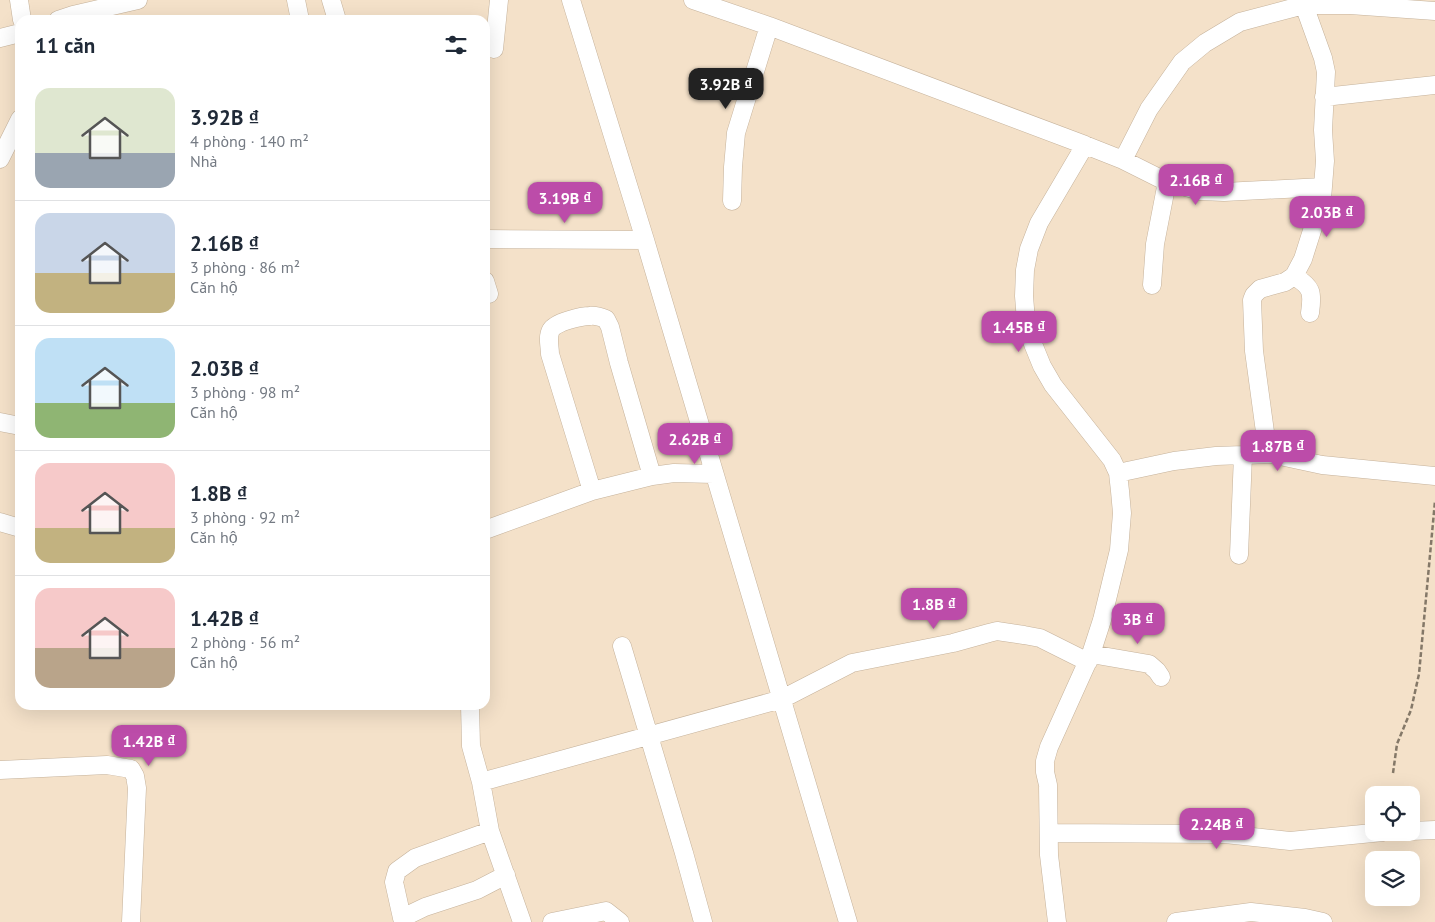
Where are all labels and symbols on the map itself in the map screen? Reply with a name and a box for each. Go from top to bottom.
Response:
pin: 3.92B ₫ [680,68,772,110]
pin: 2.16B ₫ [1150,164,1242,206]
pin: 3.19B ₫ [519,182,611,224]
pin: 2.03B ₫ [1281,196,1373,238]
pin: 1.45B ₫ [973,310,1065,353]
pin: 2.62B ₫ [649,422,741,465]
pin: 1.87B ₫ [1232,430,1324,472]
pin: 1.8B ₫ [893,588,975,630]
pin: 3B ₫ [1108,602,1168,645]
pin: 1.42B ₫ [103,724,195,767]
pin: 2.24B ₫ [1171,808,1263,850]

